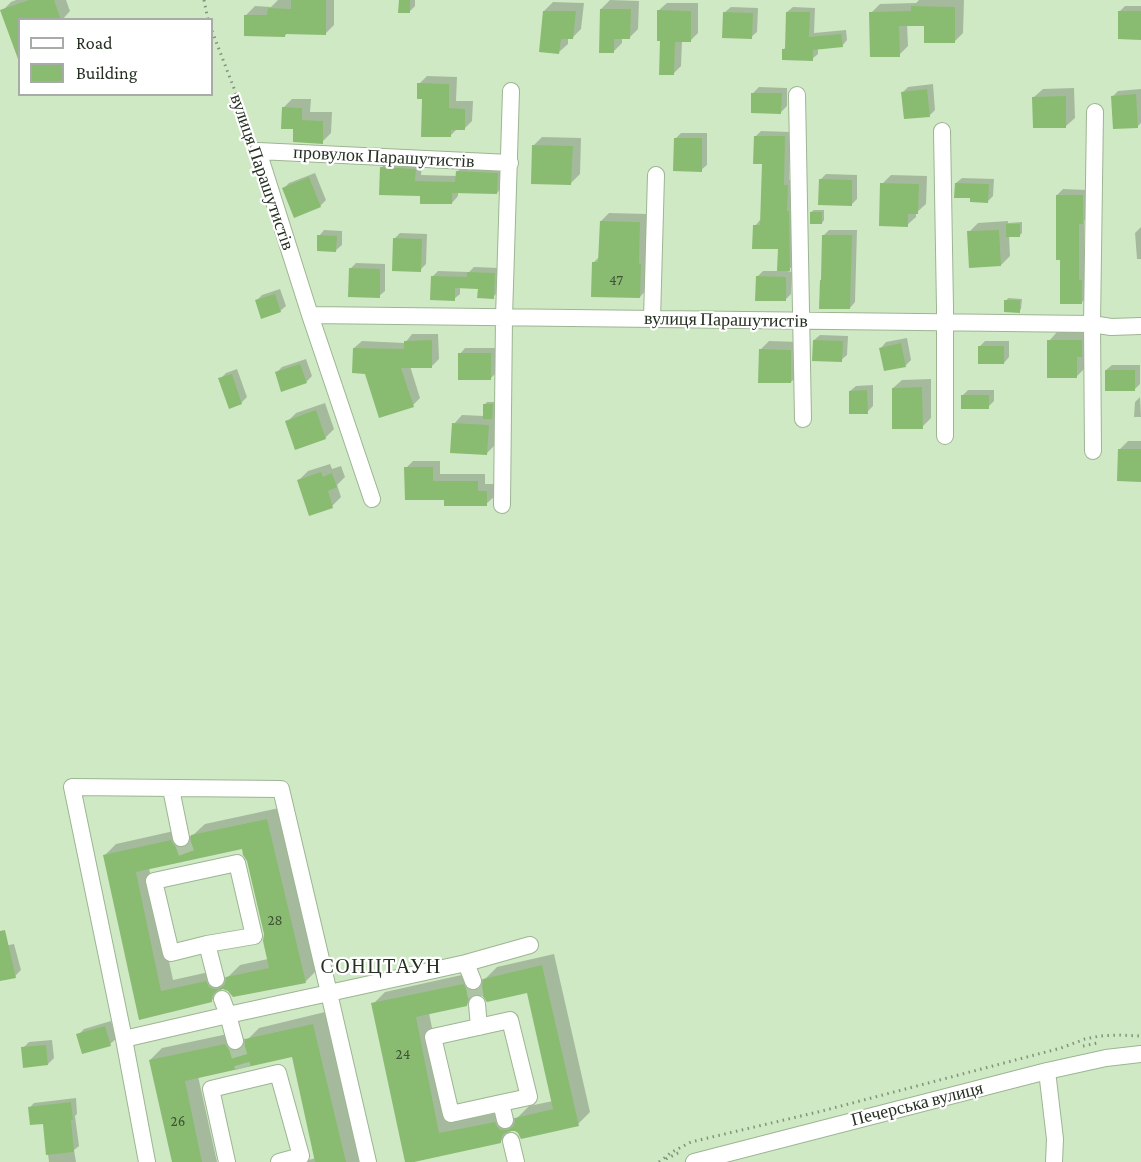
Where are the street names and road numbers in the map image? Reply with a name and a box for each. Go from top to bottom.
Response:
street label: вулиця Парашутистів [225,91,299,253]
street label: провулок Парашутистів [293,141,475,173]
street label: вулиця Парашутистів [644,308,808,332]
street label: Печерська вулиця [849,1077,985,1131]

